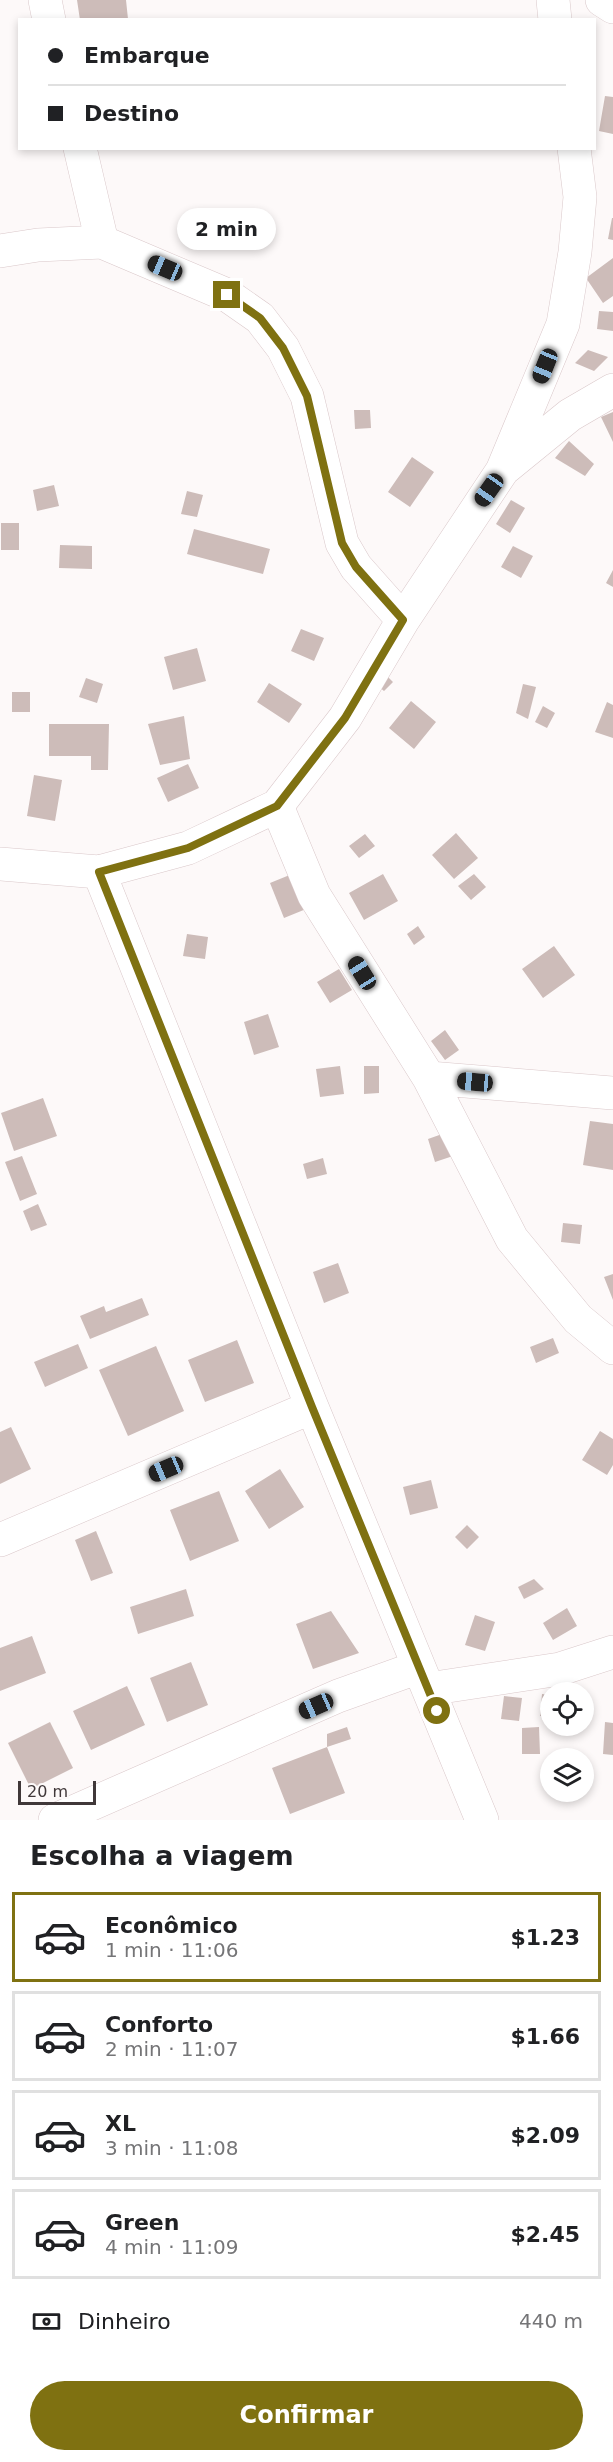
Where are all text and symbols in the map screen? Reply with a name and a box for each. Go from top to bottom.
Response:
text: Embarque [84,43,210,68]
text: Destino [84,101,179,126]
callout: 2 min [178,208,276,250]
text: 2 min [195,217,258,241]
car [145,253,185,283]
route end [213,281,240,308]
car [530,346,560,386]
car [471,470,507,510]
car [345,953,379,993]
car [456,1071,494,1093]
car [146,1454,186,1484]
map controls [540,1682,594,1802]
button: locate [540,1682,594,1736]
car [296,1690,336,1722]
route start [423,1697,450,1724]
button: layers [540,1748,594,1802]
scale bar [18,1778,96,1806]
text: 20 m [27,1782,68,1801]
text: Escolha a viagem [30,1840,294,1871]
icon: car [33,1910,87,1964]
text: Econômico [105,1913,238,1938]
text: $1.23 [510,1925,580,1950]
text: 1 min · 11:06 [105,1938,239,1962]
icon: car [33,2009,87,2063]
text: Conforto [105,2012,213,2037]
text: $1.66 [510,2024,580,2049]
text: 2 min · 11:07 [105,2037,239,2061]
icon: car [33,2108,87,2162]
text: XL [105,2111,136,2136]
text: $2.09 [510,2123,580,2148]
text: 3 min · 11:08 [105,2136,239,2160]
icon: car [33,2207,87,2261]
text: Green [105,2210,179,2235]
text: $2.45 [510,2222,580,2247]
text: 4 min · 11:09 [105,2235,239,2259]
icon: cash [30,2305,63,2338]
text: Dinheiro [78,2309,171,2334]
text: 440 m [519,2309,583,2333]
button: Confirmar [30,2381,583,2450]

